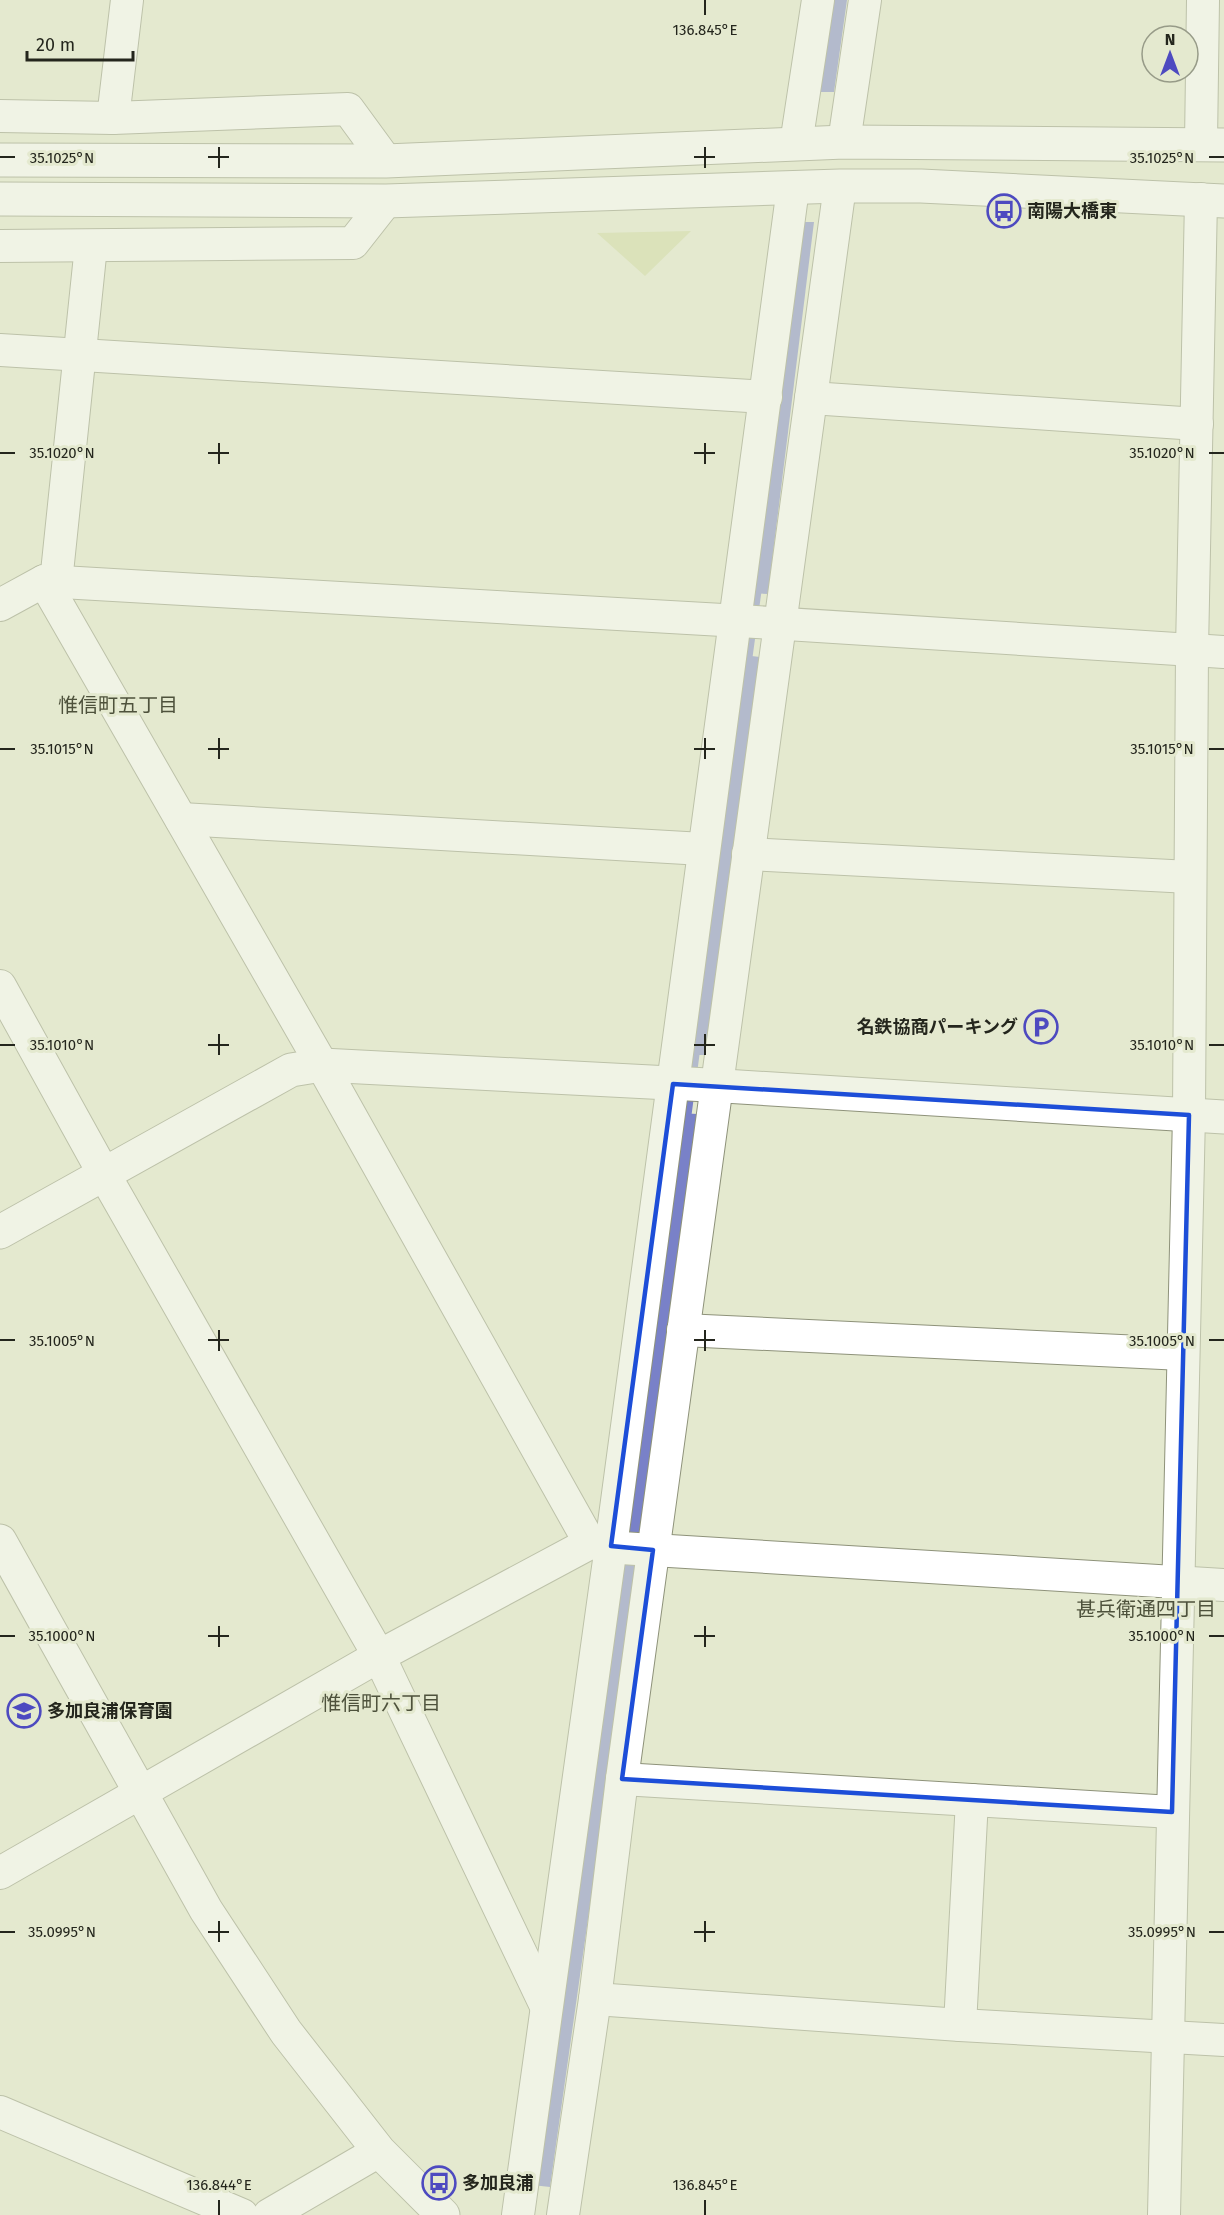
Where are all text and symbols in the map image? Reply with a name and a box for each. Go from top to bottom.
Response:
text: 136.845°E [673,21,737,39]
scale bar [27,24,134,62]
north arrow [1140,24,1200,84]
text: N [1165,30,1175,49]
text: 20 m [36,34,75,56]
text: 35.1025°N [30,149,94,167]
text: 35.1025°N [1130,149,1194,167]
bus stop icon: 南陽大橋東 [986,193,1022,229]
place label: 南陽大橋東 [1027,200,1117,222]
text: 35.1020°N [29,444,95,462]
text: 35.1020°N [1129,444,1195,462]
district label: 惟信町五丁目 [58,693,178,717]
text: 35.1015°N [30,740,94,758]
text: 35.1015°N [1130,740,1194,758]
parking icon: 名鉄協商パーキング [1023,1009,1059,1045]
place label: 名鉄協商パーキング [857,1016,1018,1038]
text: 35.1010°N [30,1036,94,1054]
text: 35.1010°N [1130,1036,1194,1054]
text: 35.1005°N [29,1332,95,1350]
text: 35.1005°N [1129,1332,1195,1350]
district label: 甚兵衛通四丁目 [1076,1597,1216,1621]
text: 35.1000°N [29,1627,95,1645]
text: 35.1000°N [1129,1627,1195,1645]
district label: 惟信町六丁目 [321,1691,441,1715]
school or university icon: 多加良浦保育園 [6,1693,42,1729]
place label: 多加良浦保育園 [47,1700,173,1722]
text: 35.0995°N [28,1923,96,1941]
text: 35.0995°N [1128,1923,1196,1941]
bus stop icon: 多加良浦 [421,2165,457,2201]
place label: 多加良浦 [462,2172,534,2194]
text: 136.844°E [186,2176,252,2194]
text: 136.845°E [673,2176,737,2194]

